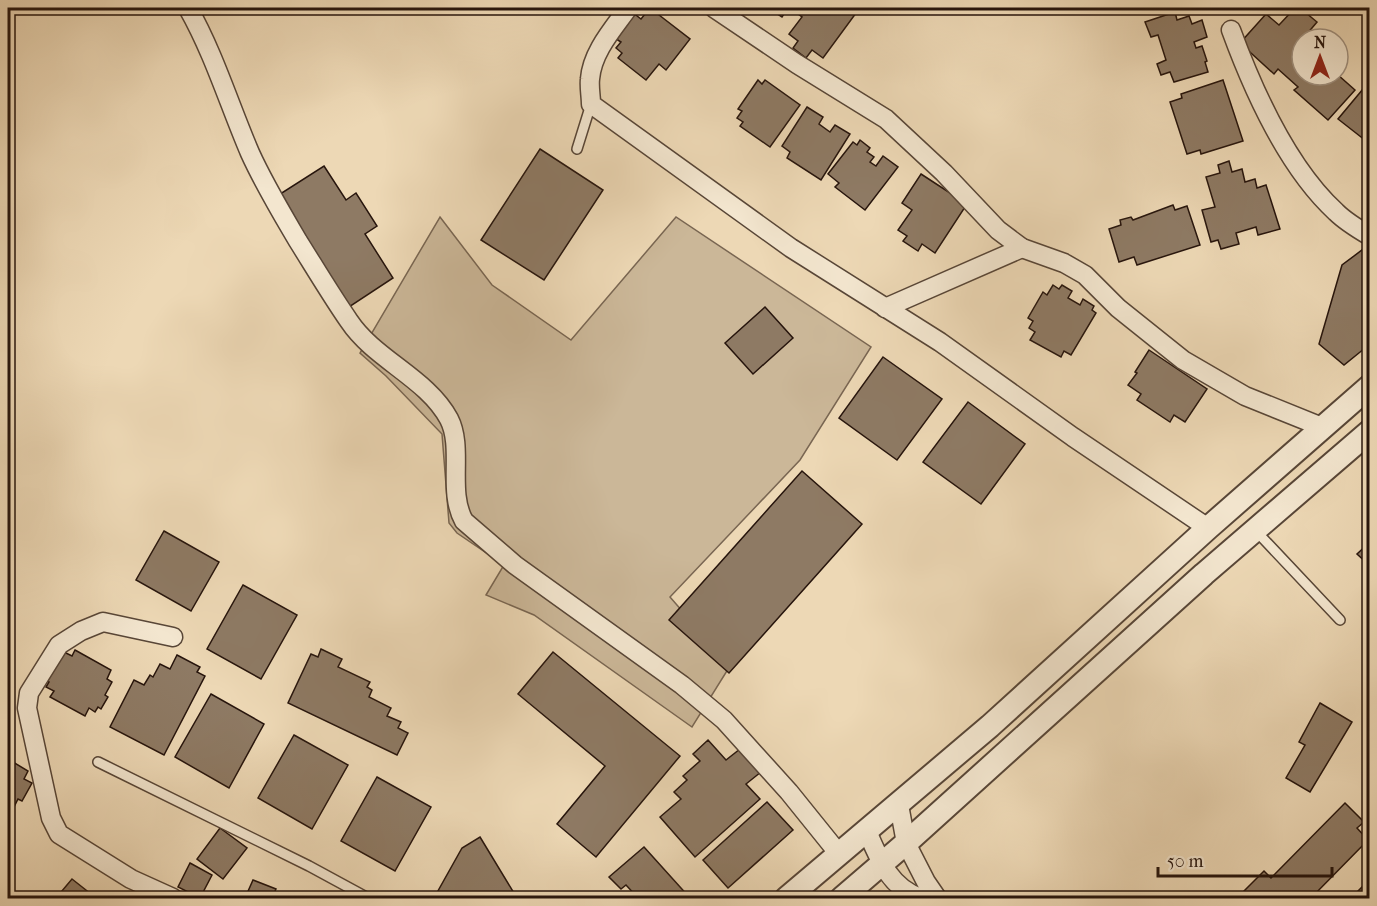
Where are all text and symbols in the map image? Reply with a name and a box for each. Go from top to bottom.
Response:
north arrow [1290,27,1350,87]
text: N [1314,33,1327,52]
scale bar [1158,840,1332,878]
text: 50 m [1167,851,1204,872]

